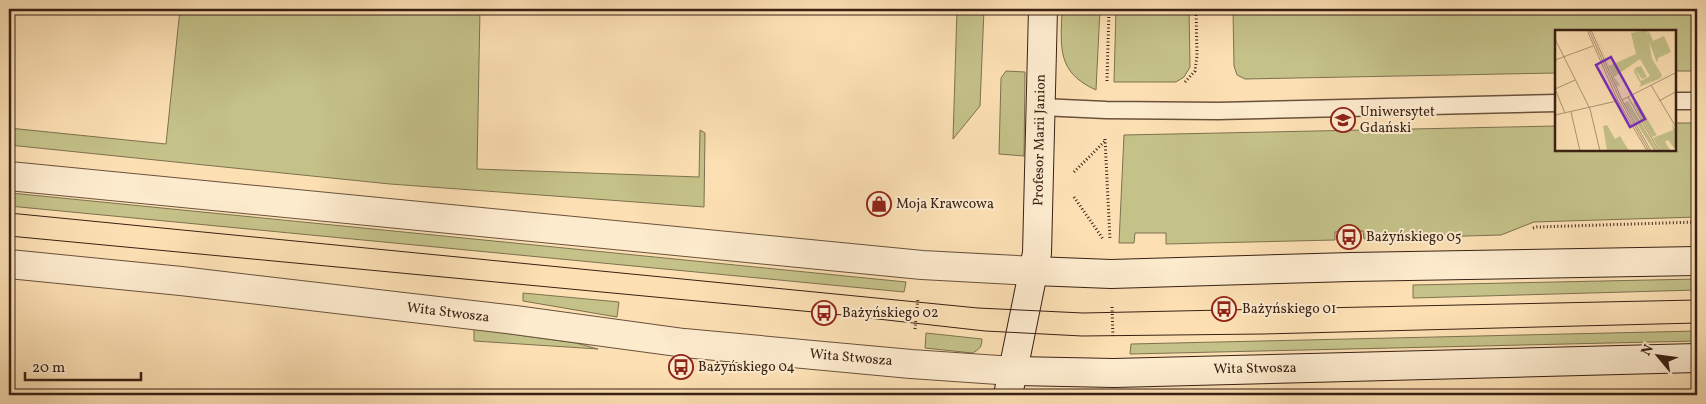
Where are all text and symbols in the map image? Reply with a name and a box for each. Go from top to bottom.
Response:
inset map [1555,30,1676,151]
street label: Profesor Marii Janion [1029,74,1051,206]
place label: Uniwersytet Gdański [1360,103,1435,138]
school or university icon: Uniwersytet Gdański [1330,107,1356,133]
shop icon: Moja Krawcowa [866,191,892,217]
place label: Moja Krawcowa [896,195,994,214]
bus stop icon: Bażyńskiego 05 [1336,224,1362,250]
place label: Bażyńskiego 05 [1366,228,1462,247]
bus stop icon: Bażyńskiego 01 [1211,296,1237,322]
street label: Wita Stwosza [406,298,491,328]
bus stop icon: Bażyńskiego 02 [811,300,837,326]
place label: Bażyńskiego 01 [1242,300,1336,319]
place label: Bażyńskiego 02 [842,304,938,323]
north arrow [1634,332,1684,382]
text: N [1637,341,1659,359]
street label: Wita Stwosza [809,345,893,371]
scale bar [25,349,141,381]
bus stop icon: Bażyńskiego 04 [668,354,694,380]
text: 20 m [32,358,65,379]
place label: Bażyńskiego 04 [698,358,795,377]
street label: Wita Stwosza [1213,359,1297,379]

